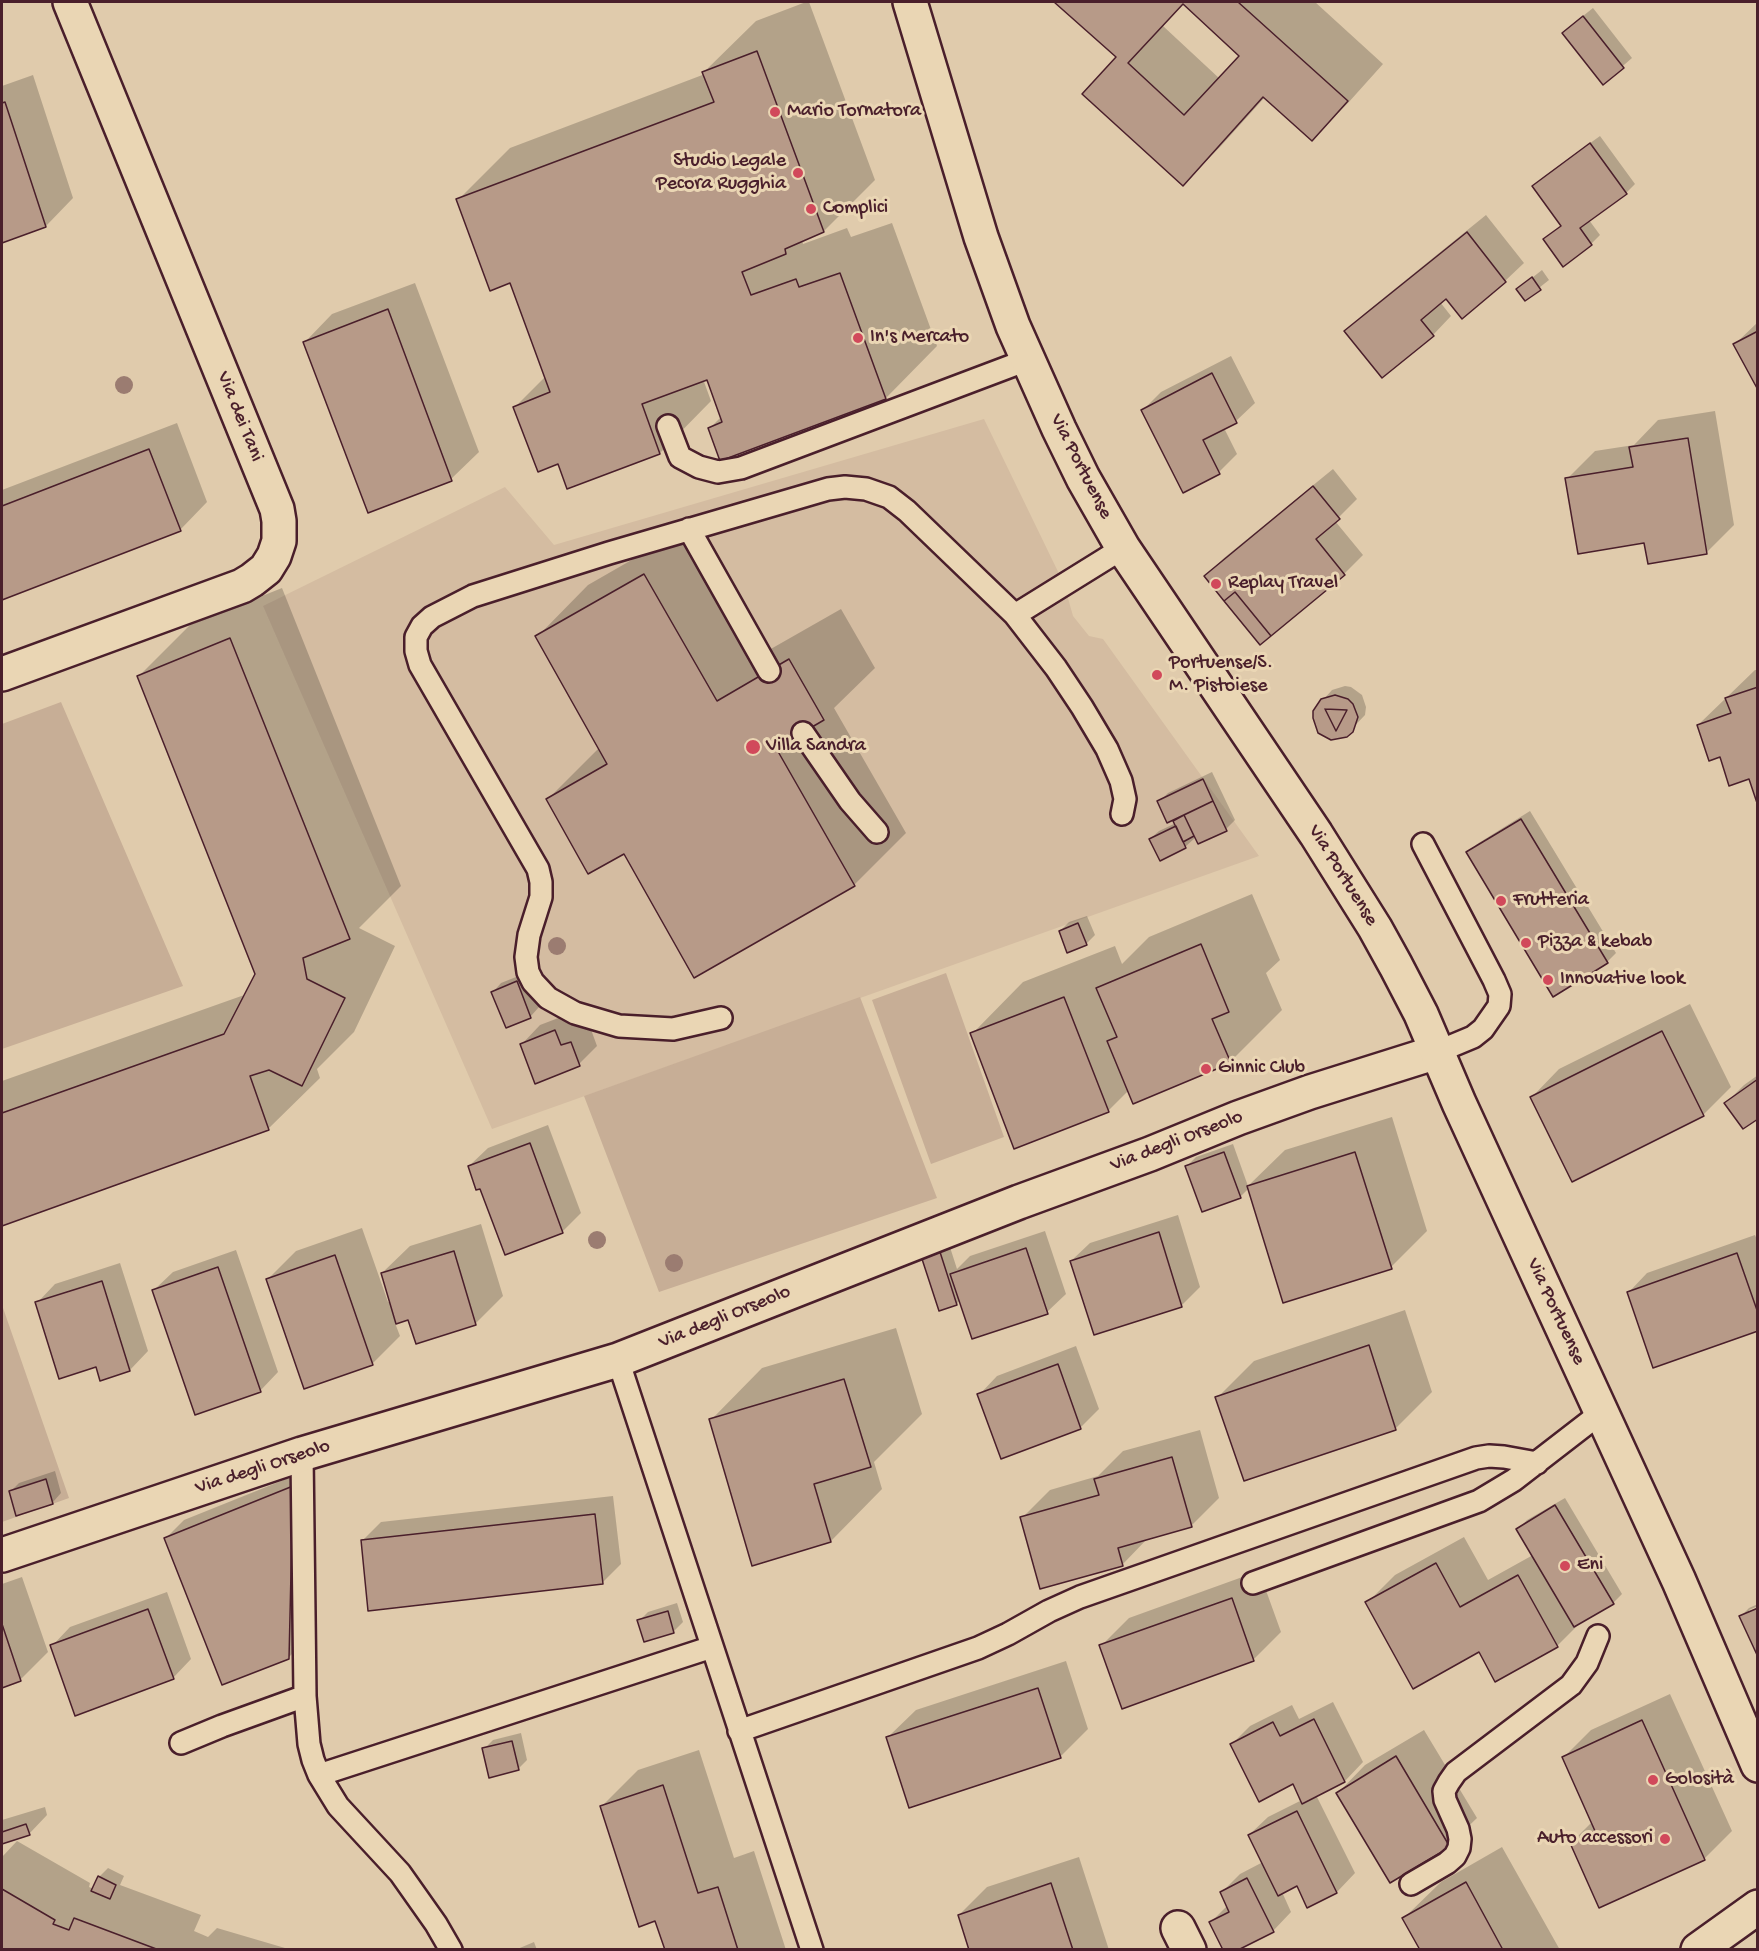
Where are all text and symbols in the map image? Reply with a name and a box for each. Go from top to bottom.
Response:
place label: Mario Tornatora [787,100,921,124]
marker: Mario Tornatora [768,105,782,119]
place label: Studio Legale Pecora Rugghia [656,150,786,197]
marker: Studio Legale Pecora Rugghia [791,166,805,180]
place label: Complici [823,197,888,221]
marker: Complici [804,202,818,216]
place label: In's Mercato [870,326,969,350]
marker: In's Mercato [851,331,865,345]
street label: Via dei Tani [210,368,268,466]
street label: Via Portuense [1043,410,1117,524]
place label: Replay Travel [1228,572,1338,596]
marker: Replay Travel [1209,577,1223,591]
place label: Portuense/S. M. Pistoiese [1169,652,1273,699]
marker: Portuense/S. M. Pistoiese [1150,668,1164,682]
place label: Villa Sandra [766,735,866,759]
marker: Villa Sandra [744,738,762,756]
street label: Via Portuense [1301,821,1383,931]
place label: Frutteria [1513,889,1589,913]
marker: Frutteria [1494,894,1508,908]
place label: Pizza & kebab [1538,931,1652,955]
marker: Pizza & kebab [1519,936,1533,950]
place label: Innovative look [1560,968,1685,992]
marker: Innovative look [1541,973,1555,987]
place label: Ginnic Club [1218,1057,1305,1081]
marker: Ginnic Club [1199,1062,1213,1076]
street label: Via degli Orseolo [1107,1106,1247,1178]
street label: Via Portuense [1520,1255,1590,1369]
street label: Via degli Orseolo [656,1281,794,1355]
street label: Via degli Orseolo [193,1435,333,1501]
place label: Eni [1577,1554,1603,1578]
marker: Eni [1558,1559,1572,1573]
place label: Golosità [1665,1768,1734,1792]
marker: Golosità [1646,1773,1660,1787]
place label: Auto accessori [1537,1827,1653,1851]
marker: Auto accessori [1658,1832,1672,1846]

